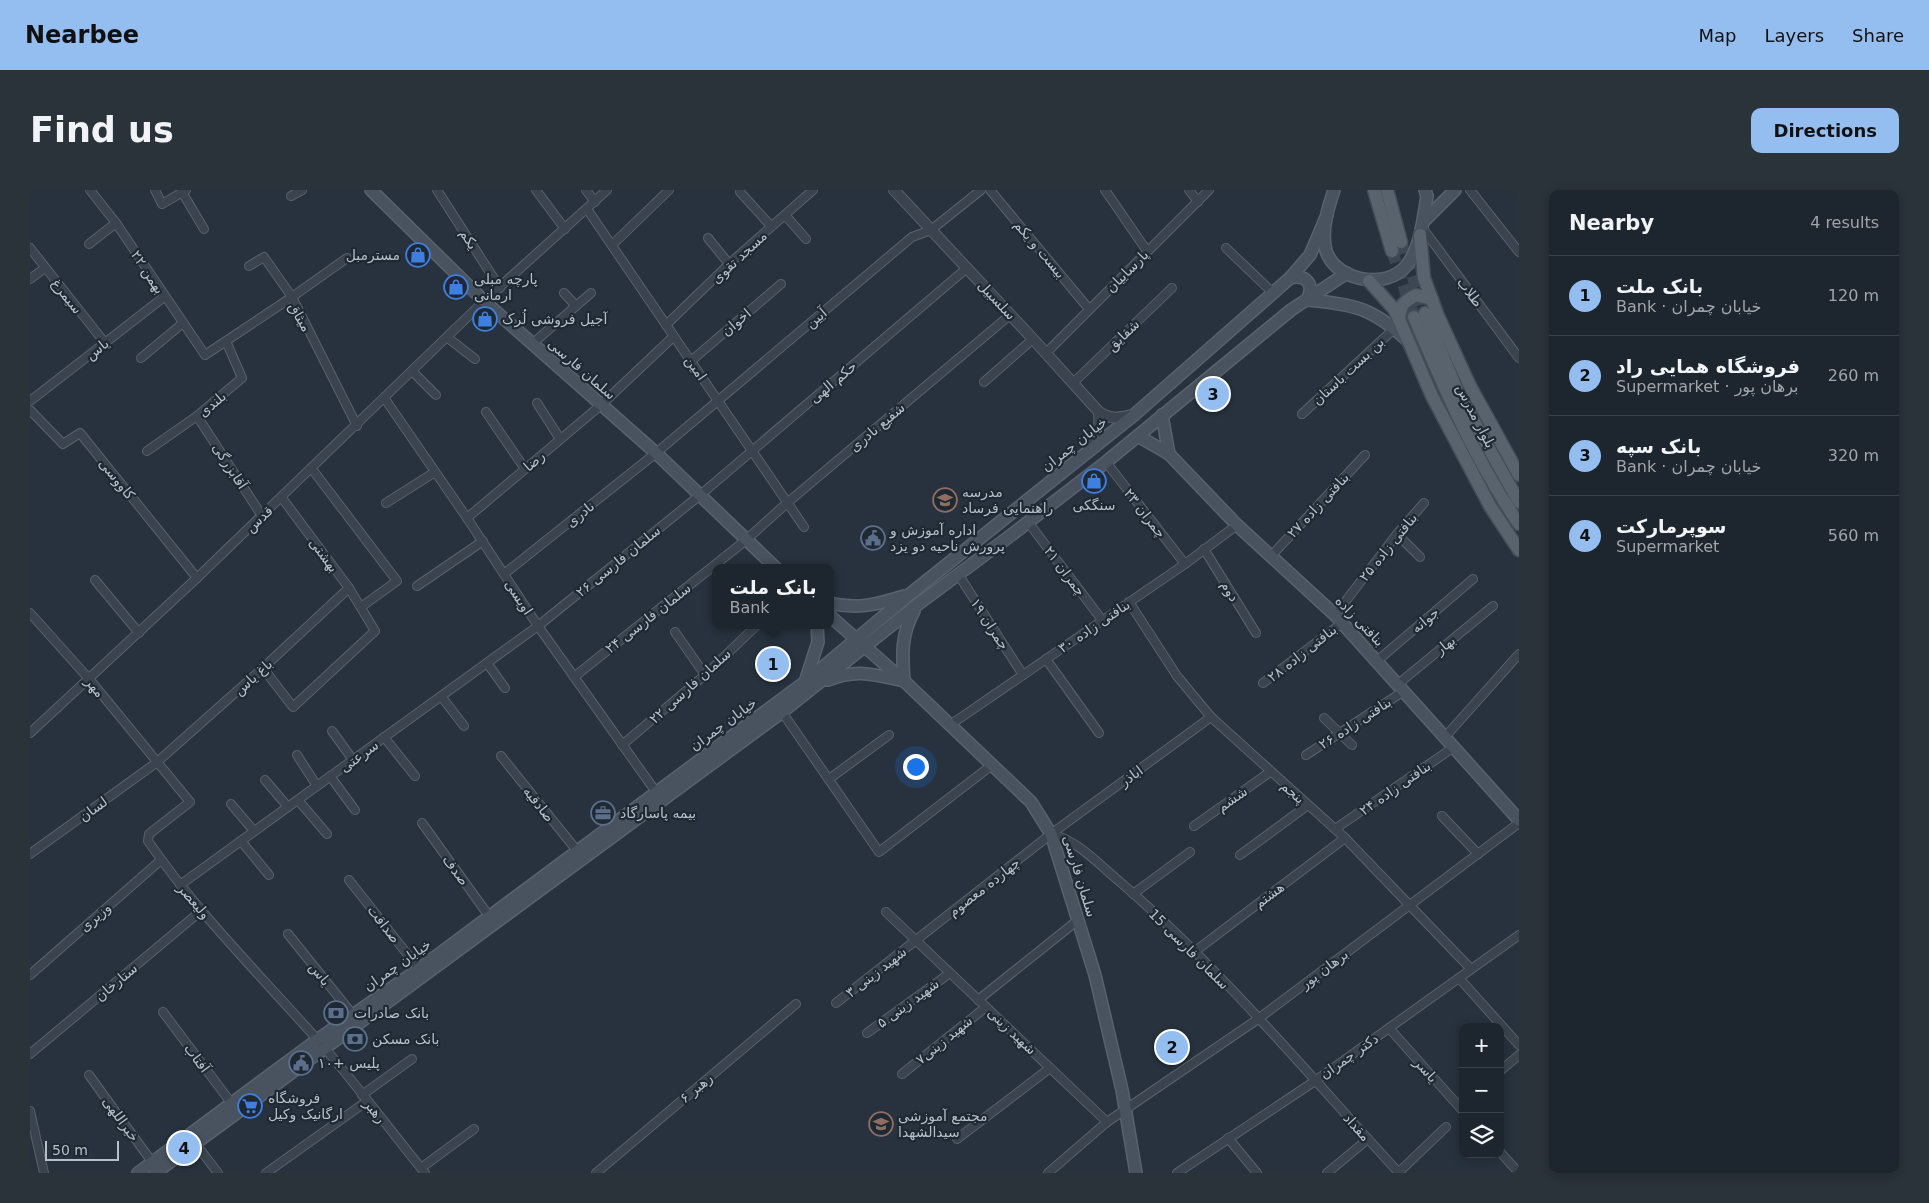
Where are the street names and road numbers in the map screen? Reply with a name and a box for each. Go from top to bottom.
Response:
street label: بیست و یکم [1010,217,1069,282]
street label: یکم [456,226,481,253]
street label: مسجد تقوی [708,227,771,287]
street label: پارساییان [1102,246,1152,296]
street label: ۲۲ بهمن [127,247,168,297]
street label: طلاب [1454,274,1486,310]
street label: سیمرغ [48,275,86,317]
street label: سلسبیل [975,277,1019,323]
street label: میثاق [284,300,315,335]
street label: آیین [802,304,831,332]
street label: اخوان [718,305,755,340]
street label: شقایق [1104,316,1143,355]
street label: بن بست باستان [1309,334,1388,409]
street label: یاس [82,335,113,364]
street label: سلمان فارسی [544,335,619,404]
street label: امین [681,353,710,384]
street label: حکم الهی [806,358,860,407]
street label: بلوار مدرس [1452,381,1499,451]
street label: بلندی [195,388,229,420]
street label: شفیع نادری [846,399,908,455]
street label: خیابان چمران [1038,413,1111,475]
street label: آقابزرگی [208,440,251,493]
street label: رضا [520,447,549,475]
street label: کاووسی [95,455,138,504]
street label: بنافتی زاده ۲۷ [1284,469,1353,542]
street label: چمران ۲۳ [1120,485,1169,541]
street label: نادری [562,498,598,531]
street label: قدس [242,503,277,536]
street label: بنافتی زاده ۲۵ [1356,510,1421,585]
street label: سلمان فارسی ۲۶ [573,522,664,601]
street label: بهشتی [305,535,342,576]
street label: چمران ۲۱ [1040,543,1089,600]
street label: اویسی [501,576,536,618]
street label: دوم [1217,578,1243,605]
street label: سلمان فارسی ۲۴ [602,580,695,657]
street label: بنافتی زاده [1331,593,1388,650]
street label: چمران ۱۹ [967,595,1013,653]
street label: بنافتی زاده ۳۰ [1055,596,1133,657]
street label: جوانه [1408,604,1443,637]
street label: بنافتی زاده ۲۸ [1264,621,1340,686]
street label: بهار [1431,632,1459,659]
street label: سلمان فارسی ۲۲ [646,645,735,728]
street label: باغ یاس [230,656,276,699]
street label: مهر [80,673,108,701]
street label: خیابان چمران [686,694,760,754]
street label: بنافتی زاده ۲۶ [1316,694,1395,753]
street label: سرعتی [337,737,382,776]
street label: بنافتی زاده ۲۴ [1356,758,1434,819]
street label: اباذر [1115,762,1146,791]
street label: پنجم [1277,777,1308,808]
street label: صادقیه [520,783,558,825]
street label: ششم [1214,783,1251,816]
street label: لسان [76,793,110,825]
street label: سلمان فارسی [1059,833,1100,919]
street label: صدف [440,852,472,888]
street label: چهارده معصوم [945,854,1024,921]
street label: ولیعصر [173,879,214,923]
street label: هشتم [1251,879,1288,912]
street label: وزیری [76,899,115,936]
street label: صداقت [364,902,404,946]
street label: سلمان فارسی 15 [1145,906,1232,993]
street label: خیابان چمران [360,936,434,995]
street label: شهید زینی ۳ [842,943,910,1001]
street label: برهان پور [1296,946,1352,994]
street label: یاس [305,959,334,990]
street label: ستارخان [92,960,141,1005]
street label: شهید زینی ۵ [874,975,943,1032]
street label: شهید زینی [984,1004,1040,1058]
street label: شهید زینی۷ [912,1012,976,1068]
street label: دکتر چمران [1317,1030,1382,1083]
street label: آفتاب [181,1040,214,1077]
street label: یاسر [1409,1054,1441,1086]
street label: رهبر ۶ [676,1070,716,1107]
street label: خیراللهی [99,1093,143,1145]
street label: رهبر [359,1095,389,1127]
street label: مقداد [1340,1110,1374,1144]

